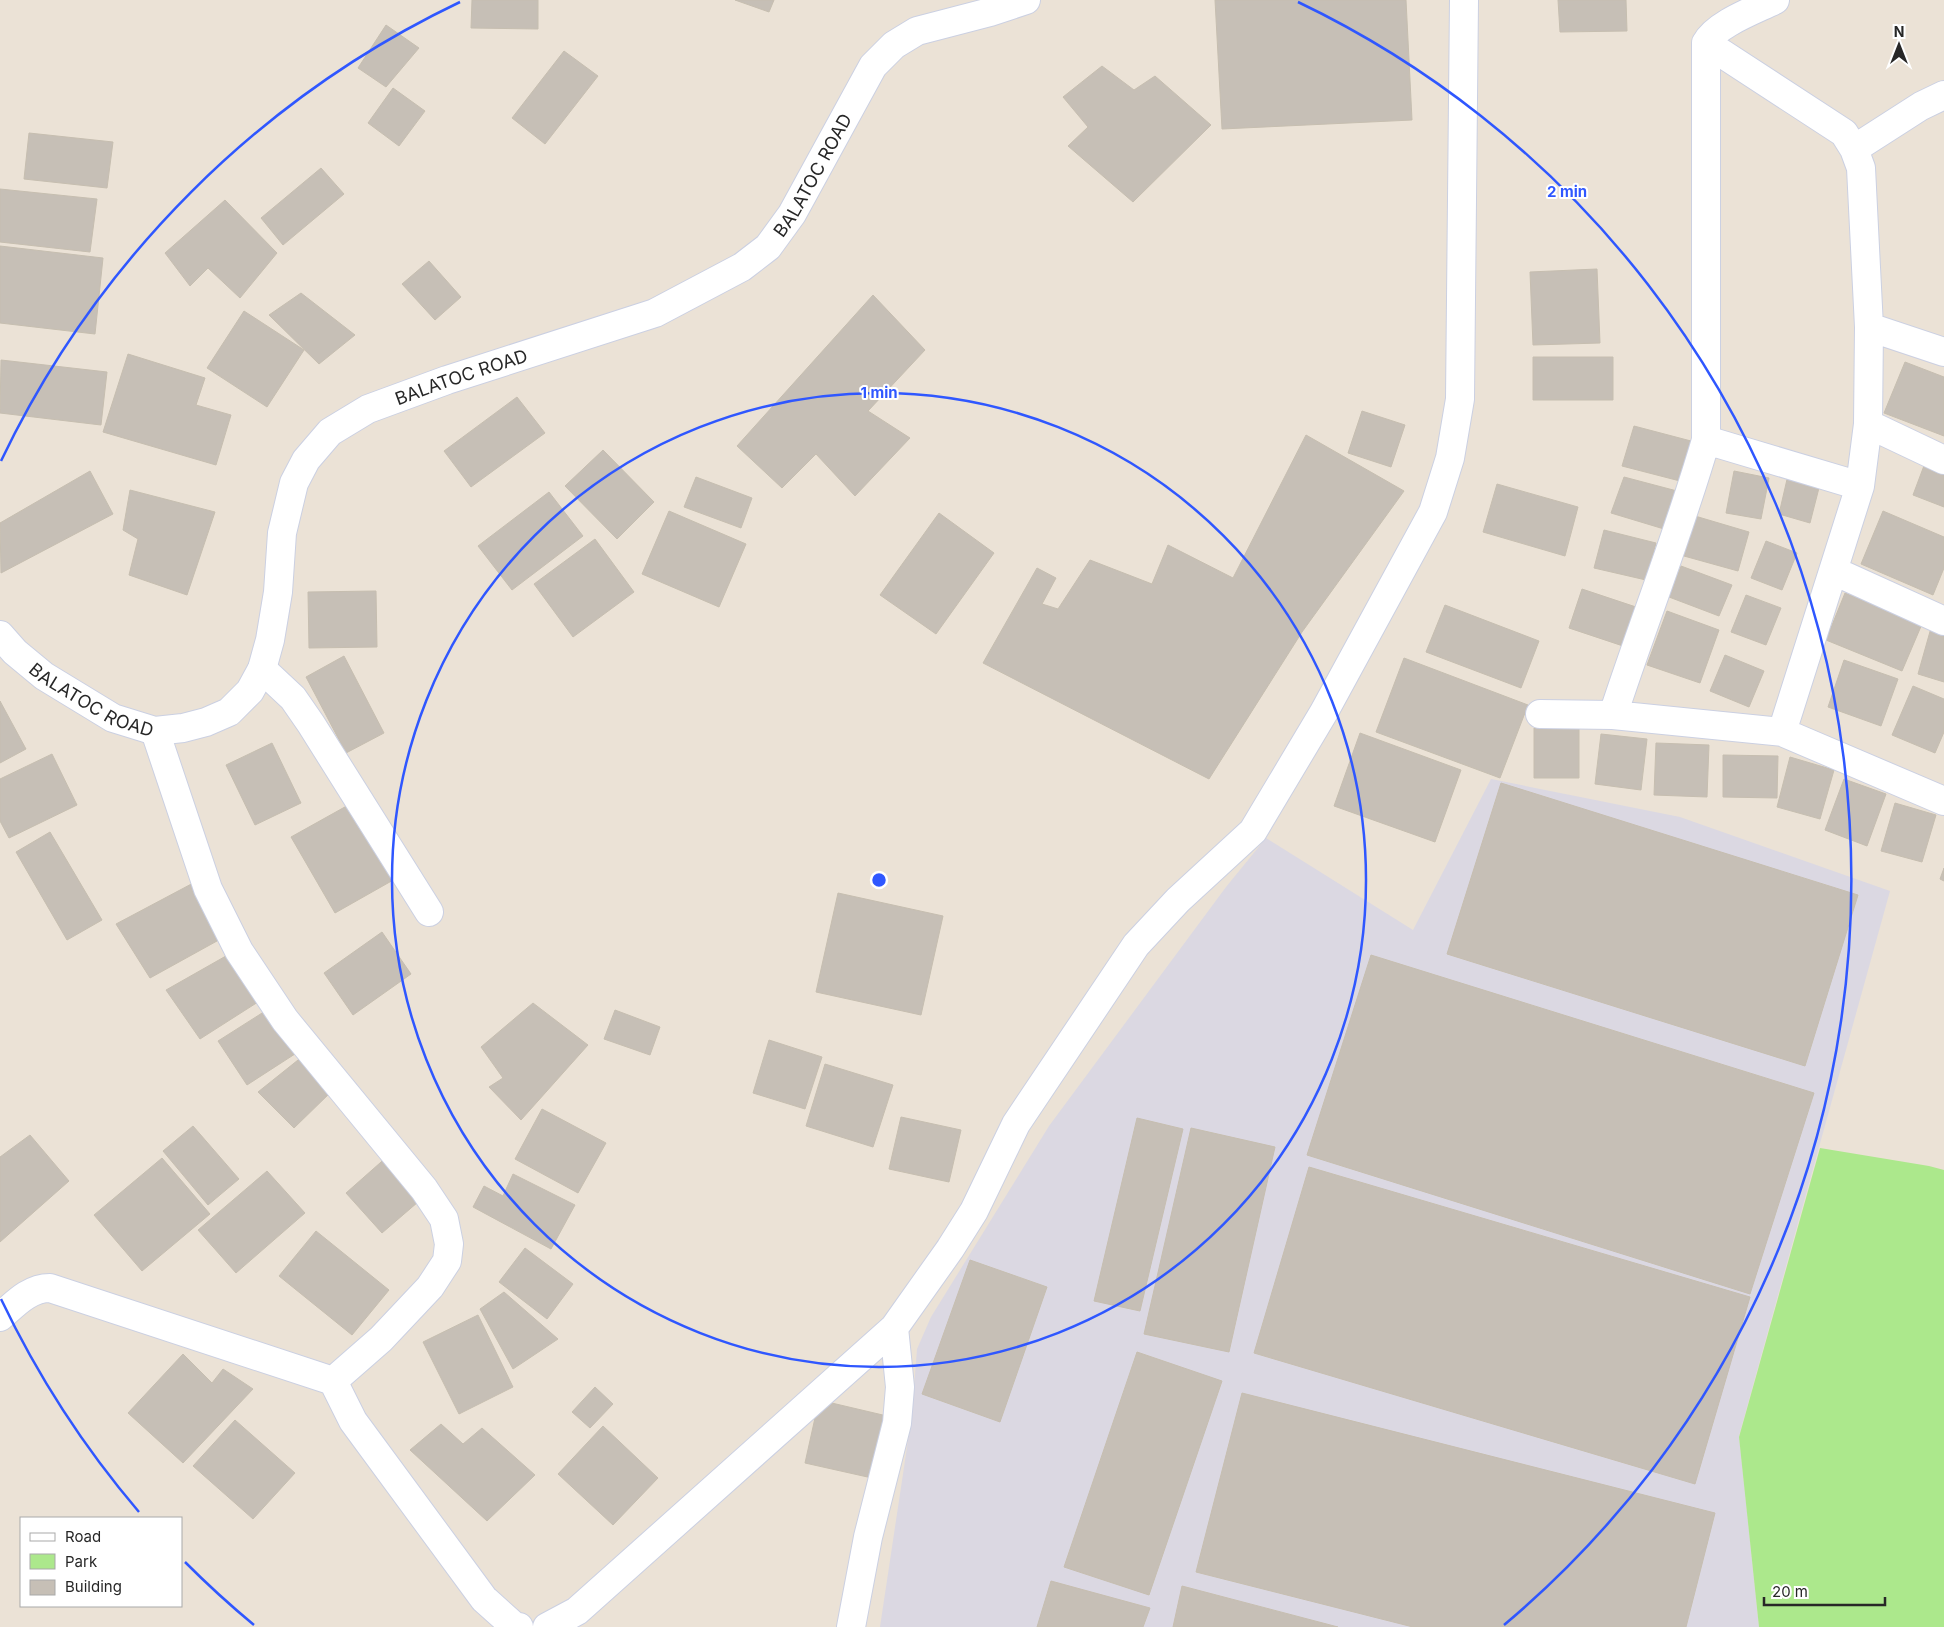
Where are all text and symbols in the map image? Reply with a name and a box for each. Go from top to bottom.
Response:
north arrow [1874,20,1924,70]
text: N [1894,23,1904,40]
street label: BALATOC ROAD [769,110,856,241]
text: 2 min [1547,182,1587,201]
street label: BALATOC ROAD [392,344,530,409]
text: 1 min [860,383,898,402]
street label: BALATOC ROAD [25,658,156,741]
centre of rings [870,871,888,889]
legend [20,1517,182,1607]
text: Road [65,1527,101,1546]
text: Park [65,1552,98,1571]
scale bar [1764,1574,1885,1606]
text: Building [65,1577,122,1596]
text: 20 m [1772,1582,1808,1601]

